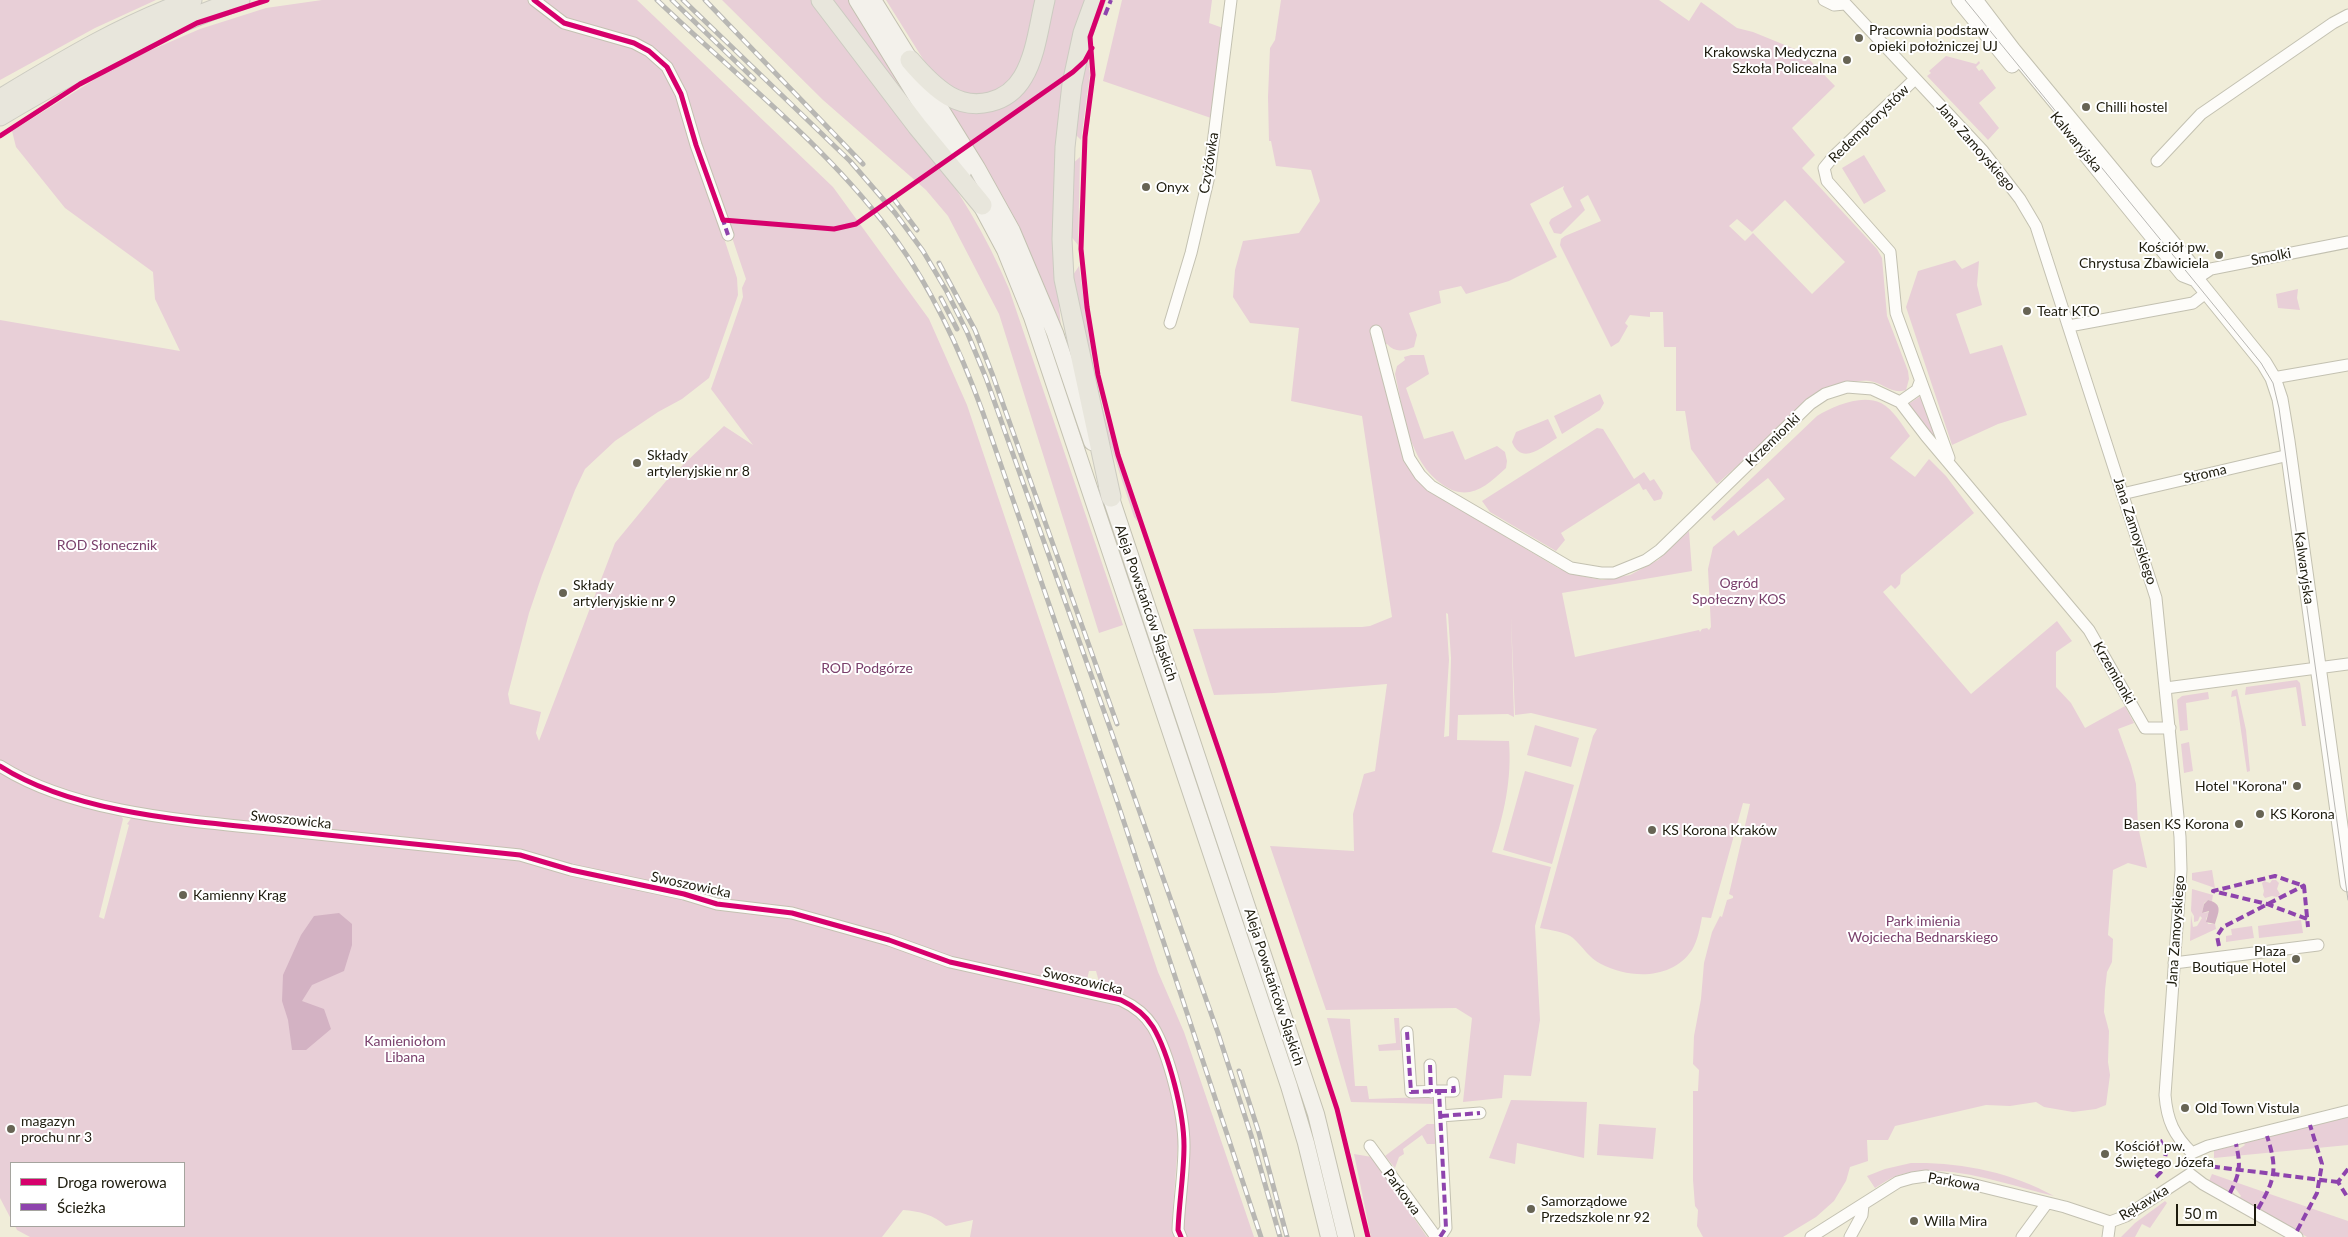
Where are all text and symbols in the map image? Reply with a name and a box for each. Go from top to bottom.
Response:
place label: Pracownia podstaw opieki położniczej UJ [1869,22,1998,54]
marker: Pracownia podstaw opieki położniczej UJ [1853,32,1865,44]
place label: Krakowska Medyczna Szkoła Policealna [1704,44,1837,76]
marker: Krakowska Medyczna Szkoła Policealna [1841,54,1853,66]
street label: Redemptorystów [1825,81,1913,167]
street label: Jana Zamoyskiego [1933,99,2019,195]
place label: Chilli hostel [2096,99,2168,115]
marker: Chilli hostel [2080,101,2092,113]
street label: Kalwaryjska [2046,108,2106,176]
street label: Czyżówka [1196,131,1222,195]
place label: Onyx [1156,179,1189,195]
marker: Onyx [1140,181,1152,193]
place label: Kościół pw. Chrystusa Zbawiciela [2079,239,2209,272]
street label: Smolki [2249,245,2293,269]
marker: Kościół pw. Chrystusa Zbawiciela [2213,249,2225,261]
place label: Teatr KTO [2037,303,2100,319]
marker: Teatr KTO [2021,305,2033,317]
street label: Krzemionki [1742,410,1804,470]
place label: Składy artyleryjskie nr 8 [647,447,750,480]
marker: Składy artyleryjskie nr 8 [631,457,643,469]
street label: Stroma [2182,461,2228,487]
street label: Jana Zamoyskiego [2110,475,2160,587]
street label: Aleja Powstańców Śląskich [1111,523,1181,683]
street label: Kalwaryjska [2291,531,2317,605]
park label: ROD Słonecznik [57,537,157,553]
park label: Ogród Społeczny KOS [1692,575,1786,608]
place label: Składy artyleryjskie nr 9 [573,577,676,610]
marker: Składy artyleryjskie nr 9 [557,587,569,599]
street label: Krzemionki [2089,639,2139,707]
park label: ROD Podgórze [821,660,913,676]
place label: Hotel "Korona" [2195,778,2287,794]
marker: Hotel "Korona" [2291,780,2303,792]
place label: KS Korona [2270,806,2335,822]
street label: Swoszowicka [250,807,332,833]
marker: KS Korona [2254,808,2266,820]
place label: Basen KS Korona [2124,816,2229,832]
marker: Basen KS Korona [2233,818,2245,830]
place label: KS Korona Kraków [1662,822,1777,838]
marker: KS Korona Kraków [1646,824,1658,836]
street label: Swoszowicka [649,868,733,902]
street label: Jana Zamoyskiego [2164,875,2188,987]
place label: Kamienny Krąg [193,887,286,903]
marker: Kamienny Krąg [177,889,189,901]
street label: Aleja Powstańców Śląskich [1241,906,1307,1068]
park label: Park imienia Wojciecha Bednarskiego [1848,913,1998,946]
place label: Plaza Boutique Hotel [2192,943,2286,976]
marker: Plaza Boutique Hotel [2290,953,2302,965]
street label: Swoszowicka [1041,964,1125,998]
park label: Kamieniołom Libana [364,1033,446,1066]
place label: Old Town Vistula [2195,1100,2300,1116]
marker: Old Town Vistula [2179,1102,2191,1114]
place label: magazyn prochu nr 3 [21,1113,92,1146]
marker: magazyn prochu nr 3 [5,1123,17,1135]
place label: Kościół pw. Świętego Józefa [2115,1138,2214,1170]
marker: Kościół pw. Świętego Józefa [2099,1148,2111,1160]
legend [10,1162,185,1227]
street label: Parkowa [1380,1166,1424,1218]
street label: Parkowa [1927,1169,1981,1195]
text: Droga rowerowa [57,1173,167,1191]
street label: Rękawka [2116,1182,2172,1224]
place label: Samorządowe Przedszkole nr 92 [1541,1193,1650,1226]
scale bar [2178,1194,2258,1226]
text: Ścieżka [57,1198,106,1216]
marker: Samorządowe Przedszkole nr 92 [1525,1203,1537,1215]
text: 50 m [2184,1204,2218,1222]
place label: Willa Mira [1924,1213,1987,1229]
marker: Willa Mira [1908,1215,1920,1227]

